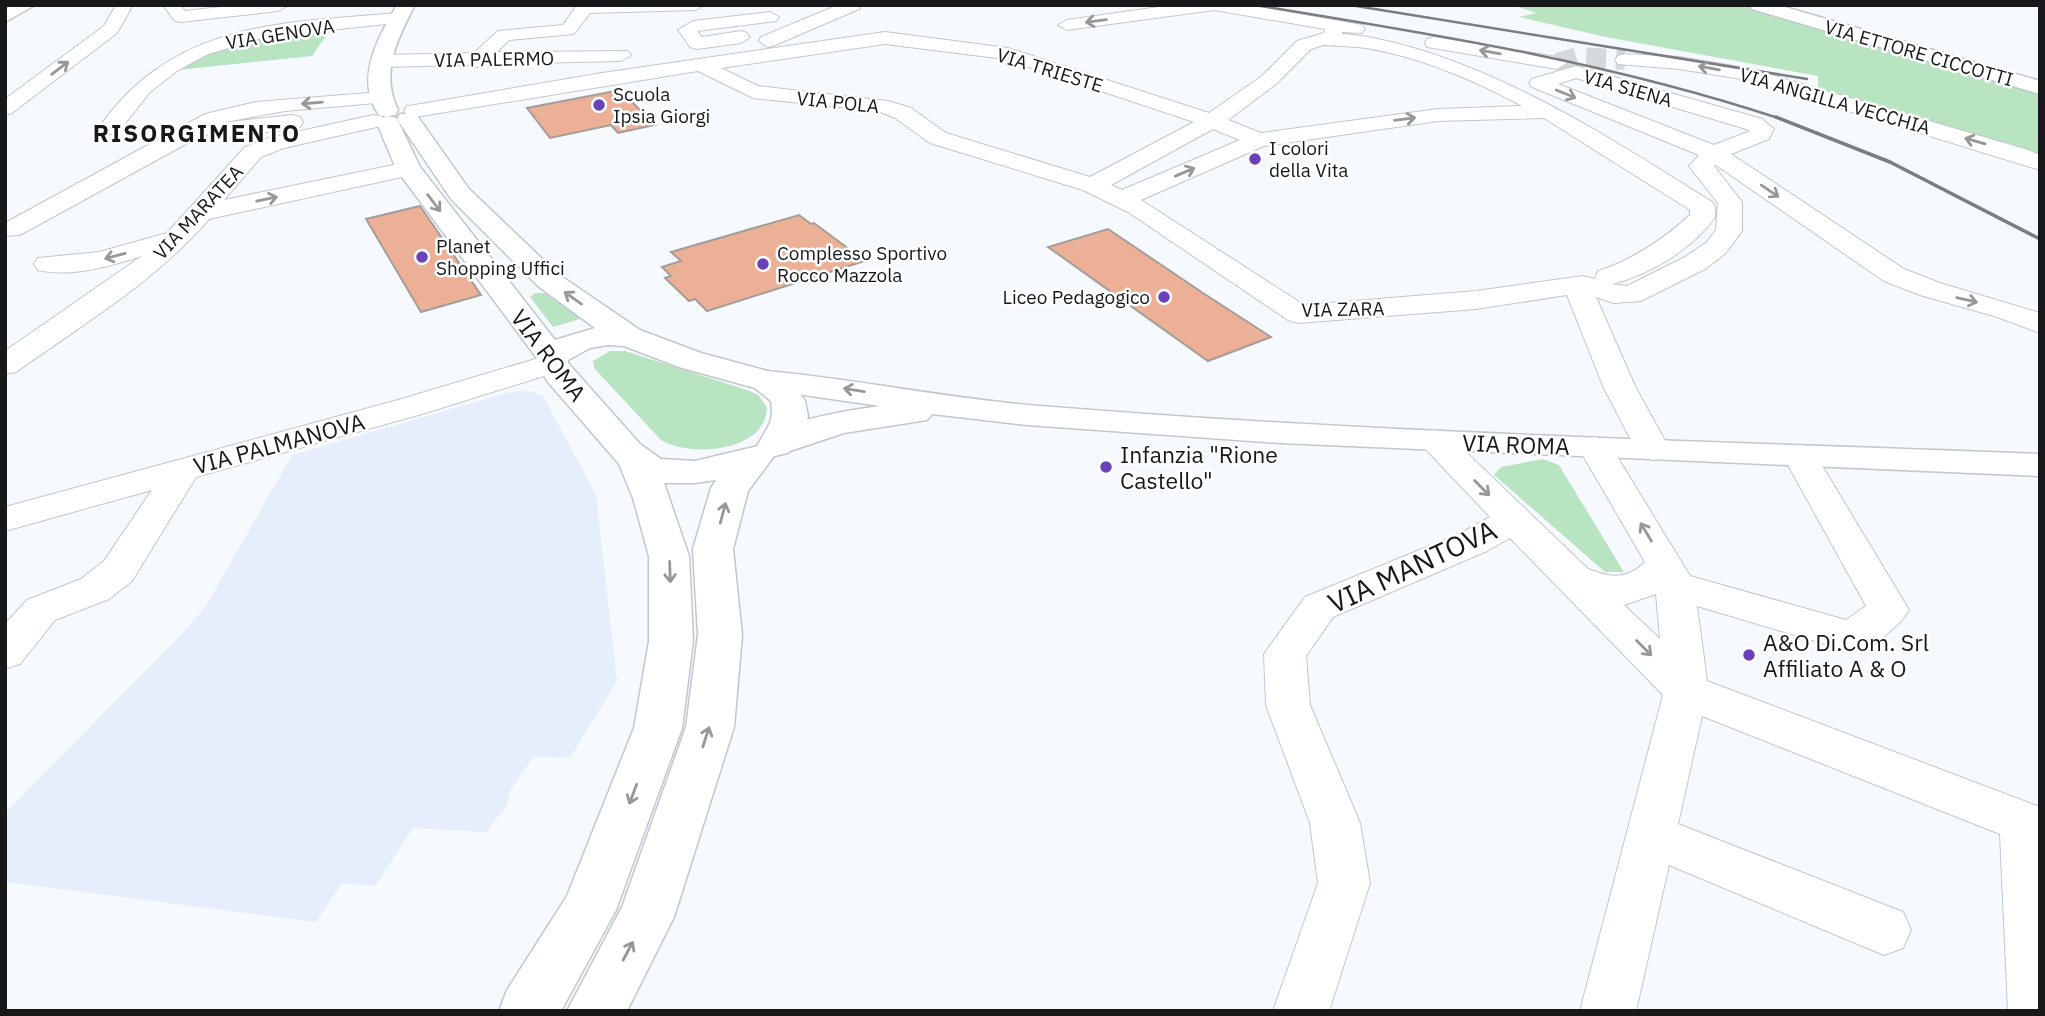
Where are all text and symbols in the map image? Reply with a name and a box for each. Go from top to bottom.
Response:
street label: VIA GENOVA [224,14,336,54]
one-way arrow [1085,15,1108,28]
street label: VIA ETTORE CICCOTTI [1822,15,2016,91]
street label: VIA TRIESTE [994,42,1106,98]
one-way arrow [1479,45,1502,58]
street label: VIA PALERMO [434,46,554,72]
one-way arrow [50,60,68,75]
one-way arrow [1698,61,1721,74]
street label: VIA ANGILLA VECCHIA [1737,62,1933,140]
street label: VIA SIENA [1581,64,1675,112]
place label: Scuola Ipsia Giorgi [613,82,710,128]
street label: VIA POLA [796,86,880,118]
one-way arrow [1555,88,1576,101]
one-way arrow [301,97,323,110]
marker: Scuola Ipsia Giorgi [591,97,607,113]
one-way arrow [1393,113,1416,126]
district label: RISORGIMENTO [93,117,301,149]
one-way arrow [1964,134,1986,147]
place label: I colori della Vita [1269,136,1348,182]
marker: I colori della Vita [1247,151,1263,167]
street label: VIA MARATEA [148,160,248,264]
one-way arrow [1174,165,1195,178]
one-way arrow [1760,184,1779,198]
one-way arrow [255,191,278,205]
one-way arrow [426,193,441,211]
place label: Planet Shopping Uffici [436,234,565,280]
place label: Complesso Sportivo Rocco Mazzola [777,241,947,287]
marker: Planet Shopping Uffici [414,249,430,265]
one-way arrow [104,250,127,263]
marker: Complesso Sportivo Rocco Mazzola [755,256,771,272]
place label: Liceo Pedagogico [1003,285,1150,309]
marker: Liceo Pedagogico [1156,289,1172,305]
one-way arrow [564,291,583,305]
one-way arrow [1955,294,1978,307]
street label: VIA ZARA [1301,296,1385,322]
street label: VIA ROMA [505,303,594,407]
one-way arrow [843,383,865,396]
street label: VIA PALMANOVA [190,406,368,480]
street label: VIA ROMA [1462,427,1571,461]
place label: Infanzia "Rione Castello" [1120,439,1278,495]
marker: Infanzia "Rione Castello" [1098,459,1114,475]
one-way arrow [1474,479,1491,496]
one-way arrow [718,502,731,524]
street label: VIA MANTOVA [1322,511,1502,621]
one-way arrow [1639,523,1653,543]
one-way arrow [663,560,676,583]
place label: A&O Di.Com. Srl Affiliato A & O [1763,627,1929,683]
one-way arrow [1635,640,1652,657]
marker: A&O Di.Com. Srl Affiliato A & O [1741,647,1757,663]
one-way arrow [701,727,713,749]
one-way arrow [625,783,638,805]
one-way arrow [622,941,636,961]

